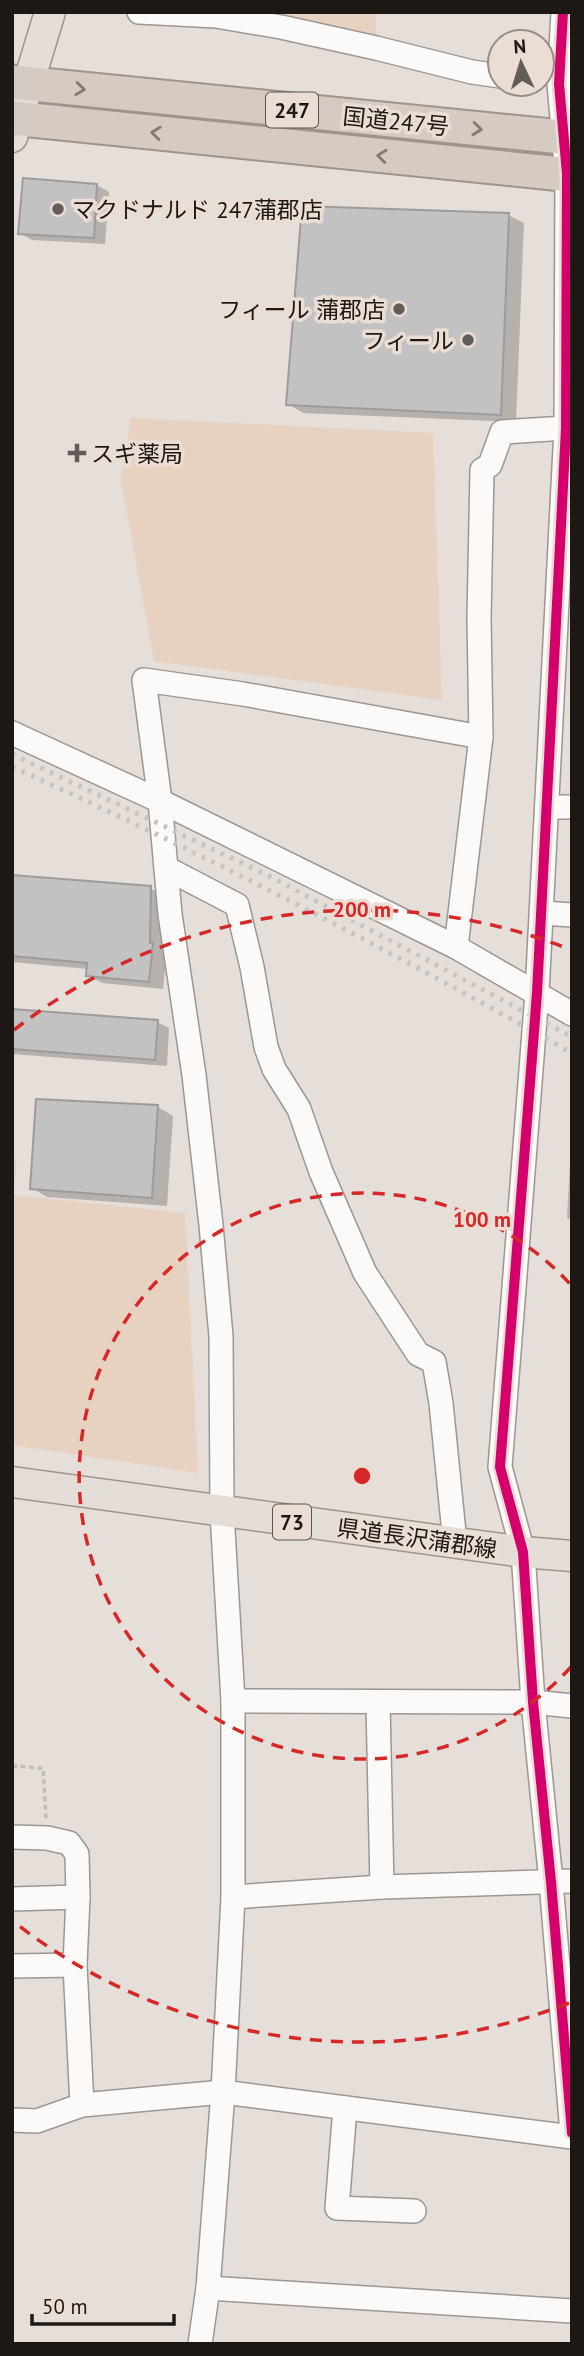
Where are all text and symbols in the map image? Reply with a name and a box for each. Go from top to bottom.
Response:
north arrow [486,28,556,98]
text: N [513,34,527,58]
one-way arrow [75,81,86,96]
road number: 247 [266,92,318,128]
street label: 国道247号 [341,101,451,141]
one-way arrow [472,121,483,136]
one-way arrow [150,126,161,141]
one-way arrow [376,148,388,163]
place label: マクドナルド 247蒲郡店 [72,195,323,224]
marker: マクドナルド 247蒲郡店 [50,201,66,217]
place label: フィール 蒲郡店 [218,295,385,324]
marker: フィール 蒲郡店 [391,301,407,317]
place label: フィール [362,326,454,355]
marker: フィール [460,332,476,348]
place label: スギ薬局 [91,439,183,468]
marker: スギ薬局 [69,445,85,461]
text: 200 m [333,896,391,923]
text: 100 m [453,1206,511,1233]
centre of rings [350,1464,374,1488]
road number: 73 [273,1504,311,1540]
street label: 県道長沢蒲郡線 [335,1512,499,1564]
scale bar [32,2282,173,2326]
text: 50 m [42,2293,88,2320]

